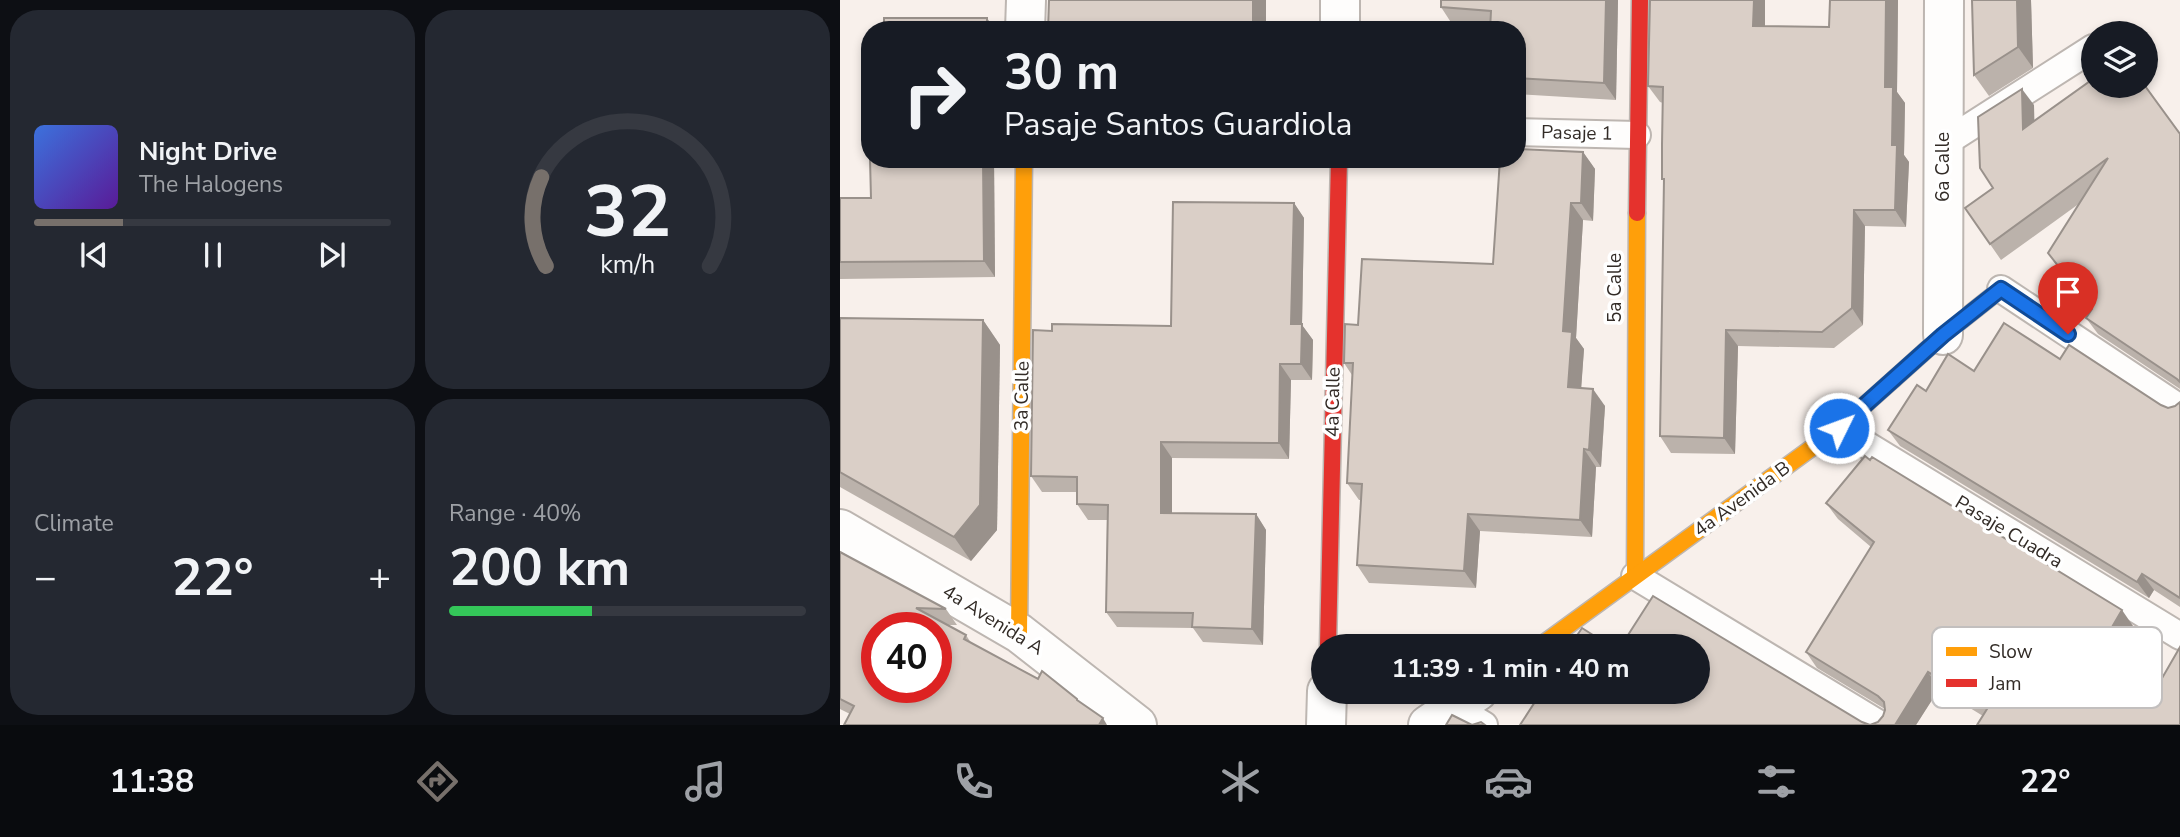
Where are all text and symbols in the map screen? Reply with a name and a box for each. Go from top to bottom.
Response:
map controls [2081,21,2158,98]
button: layers [2081,21,2158,98]
text: 30 m [1004,39,1119,106]
icon: right [889,49,980,140]
text: Pasaje Santos Guardiola [1004,103,1353,146]
street label: Pasaje 1 [1541,119,1613,147]
street label: 6a Calle [1930,132,1956,202]
text: Night Drive [139,134,277,169]
text: 32 [584,162,671,262]
text: The Halogens [139,169,283,200]
icon: previous [75,236,113,274]
icon: pause [194,236,232,274]
icon: next [313,236,351,274]
text: km/h [600,248,655,282]
street label: 5a Calle [1602,253,1628,323]
pin [2038,262,2098,334]
icon: arrive [2049,273,2087,311]
street label: 3a Calle [1008,361,1036,431]
street label: 4a Calle [1319,367,1347,437]
position arrow [1802,391,1876,465]
street label: 4a Avenida B [1688,455,1796,543]
street label: Pasaje Cuadra [1950,490,2068,574]
text: Range · 40% [449,498,581,529]
text: Climate [34,508,114,539]
text: 200 km [449,532,630,603]
text: 22° [171,542,254,613]
text: − [34,552,57,603]
text: + [368,552,391,603]
street label: 4a Avenida A [938,579,1049,661]
speed limit sign: 40 [861,612,952,703]
legend [1932,627,2162,708]
text: Slow [1989,639,2033,665]
text: 11:39 · 1 min · 40 m [1391,651,1630,686]
text: Jam [1988,671,2022,697]
icon: directions [413,757,462,806]
icon: music [681,757,730,806]
icon: phone [949,757,998,806]
icon: climate [1216,757,1265,806]
icon: car [1484,757,1533,806]
icon: filters [1752,757,1801,806]
text: 11:38 [109,760,194,803]
text: 22° [2020,760,2070,803]

